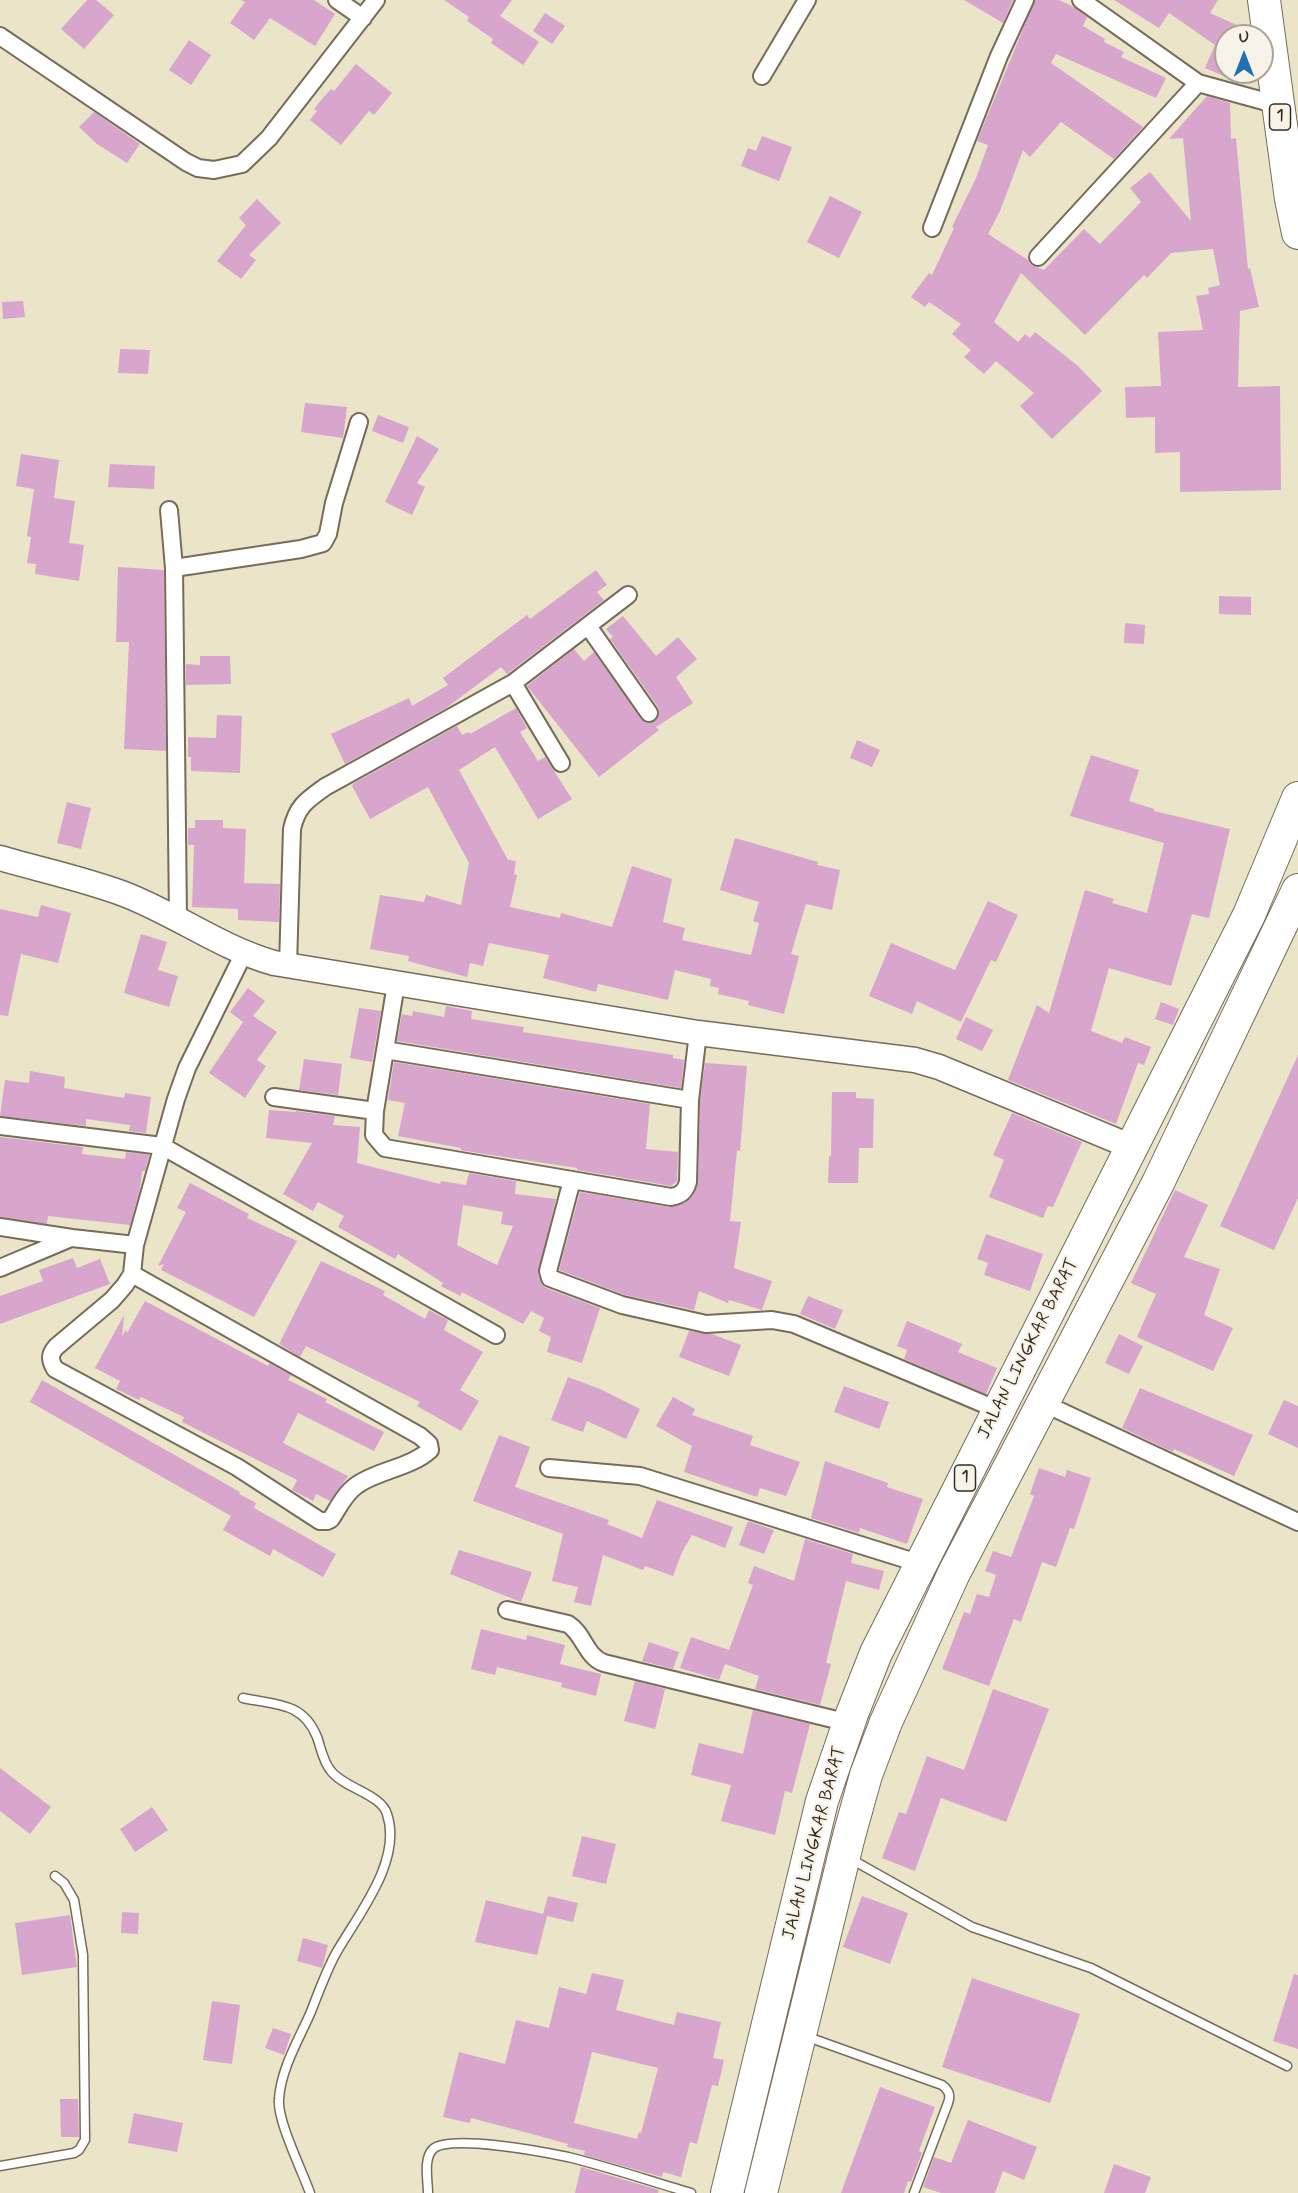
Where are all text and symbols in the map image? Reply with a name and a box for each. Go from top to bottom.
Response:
north arrow [1214,24,1274,84]
text: U [1239,27,1249,48]
road number: 1 [1270,104,1290,130]
street label: JALAN LINGKAR BARAT [974,1255,1084,1443]
road number: 1 [954,1465,976,1491]
street label: JALAN LINGKAR BARAT [779,1744,851,1942]

